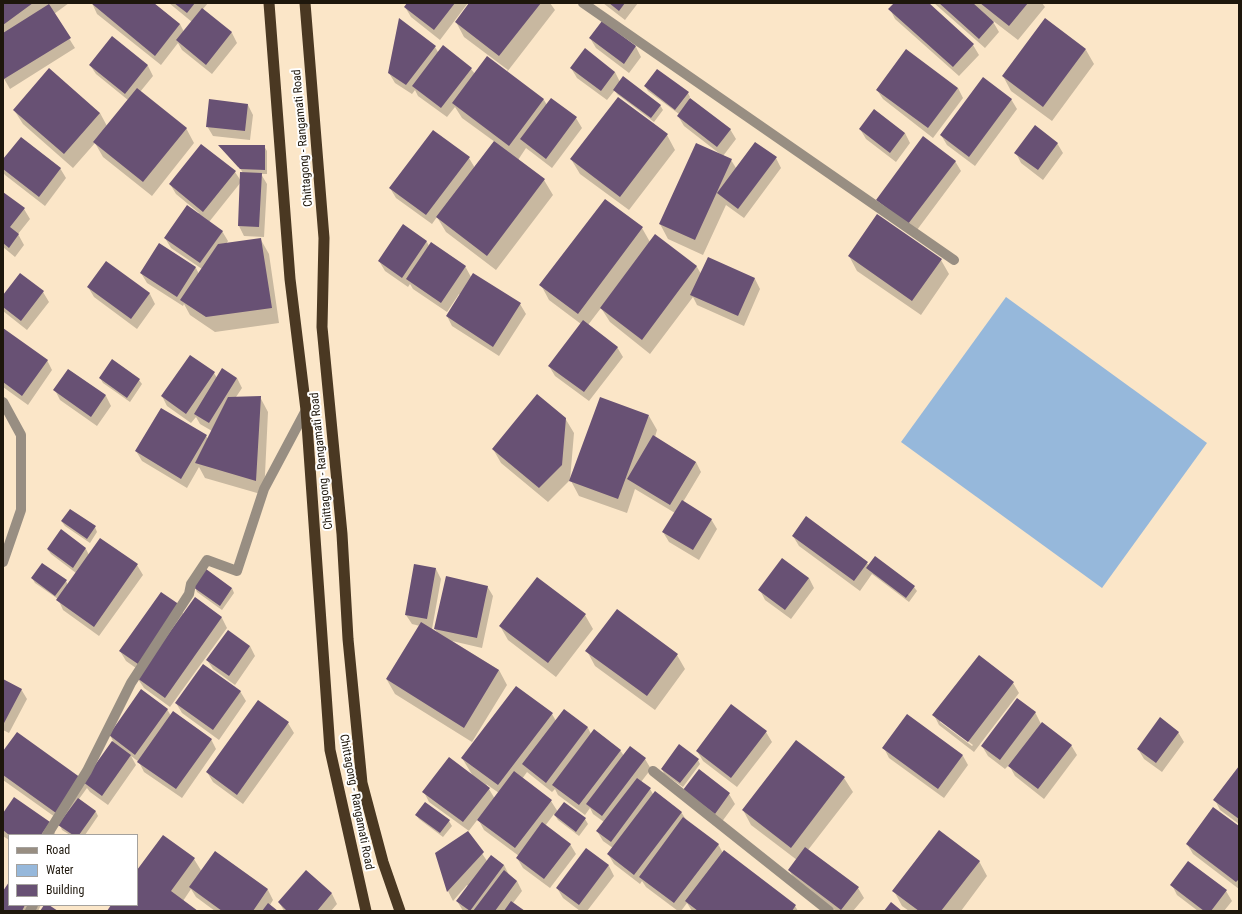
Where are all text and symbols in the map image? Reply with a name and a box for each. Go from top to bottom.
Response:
street label: Chittagong - Rangamati Road [290,69,316,207]
street label: Chittagong - Rangamati Road [308,392,336,530]
street label: Chittagong - Rangamati Road [336,733,376,871]
legend [8,834,138,906]
text: Road [46,843,70,857]
text: Water [46,863,74,877]
text: Building [46,883,84,897]

